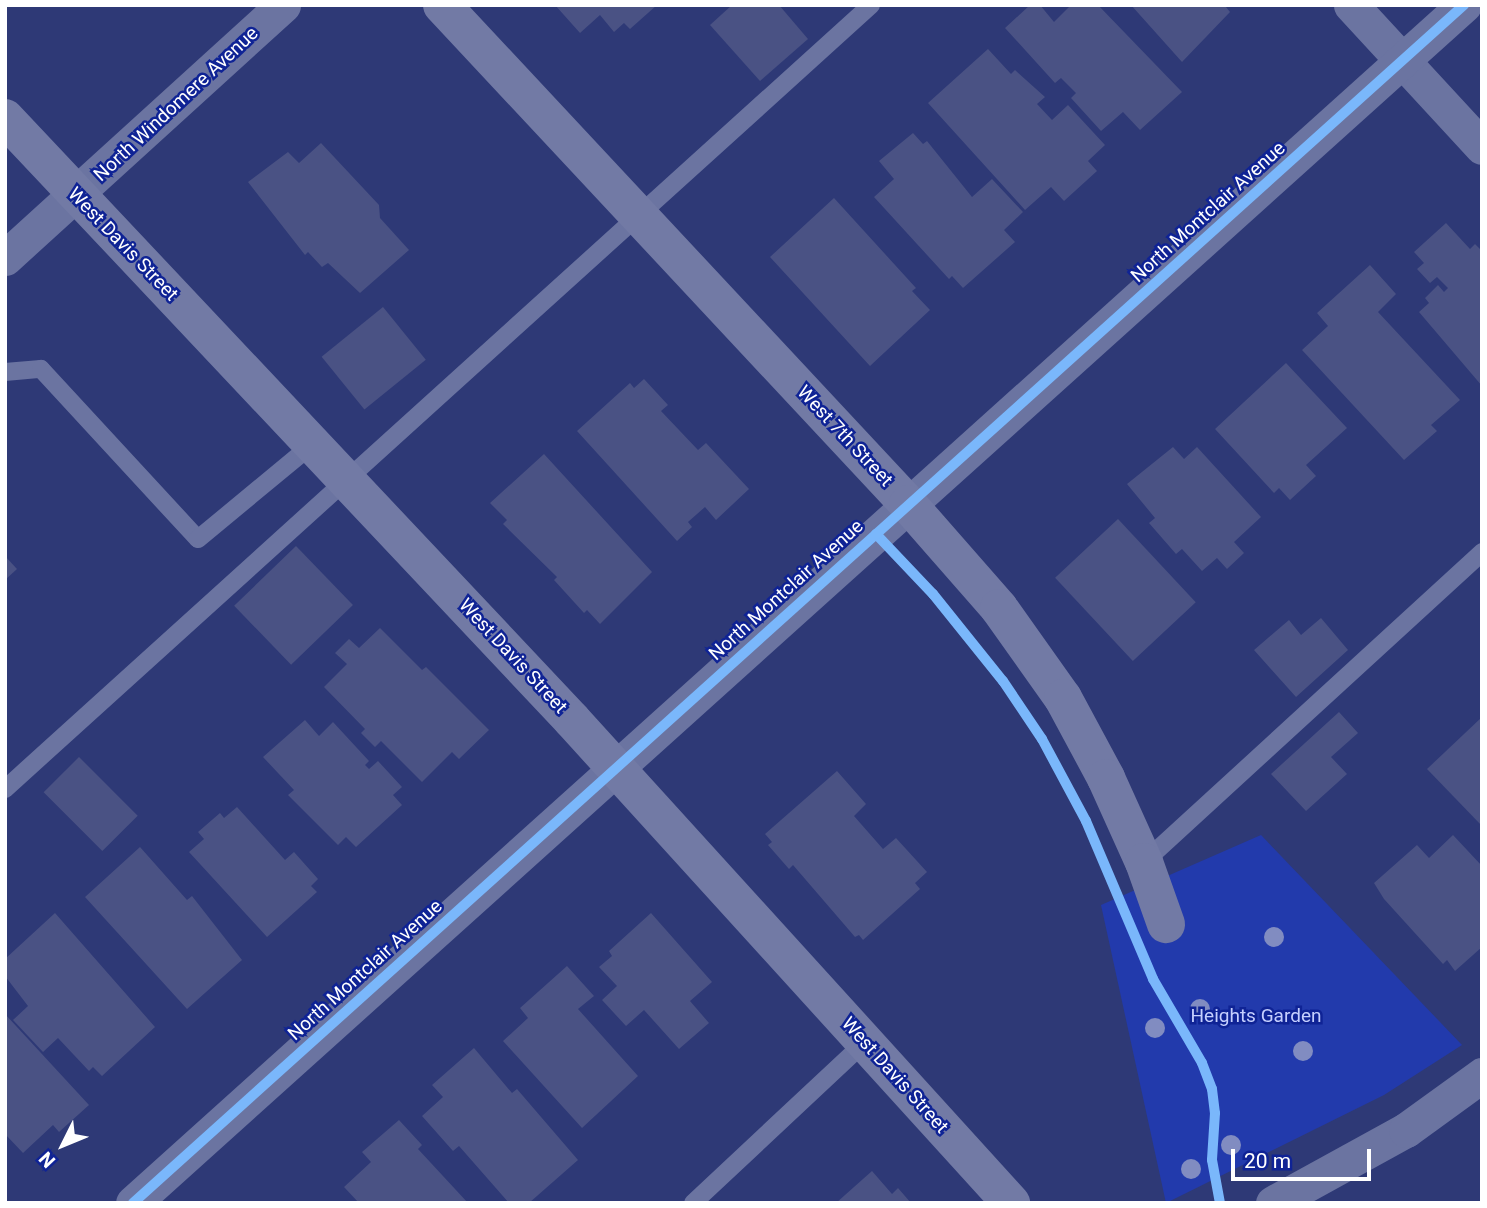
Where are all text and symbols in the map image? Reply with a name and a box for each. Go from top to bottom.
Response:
street label: North Windomere Avenue [89,22,263,186]
street label: North Montclair Avenue [1126,137,1290,287]
street label: West Davis Street [63,183,183,305]
street label: West 7th Street [792,381,898,491]
street label: North Montclair Avenue [704,515,868,665]
street label: West Davis Street [454,594,572,718]
street label: North Montclair Avenue [283,895,447,1045]
park label: Heights Garden [1191,1005,1321,1027]
street label: West Davis Street [837,1012,953,1138]
north arrow [28,1110,98,1180]
scale bar [1235,1134,1375,1178]
text: N [34,1147,60,1172]
text: 20 m [1244,1149,1291,1173]

